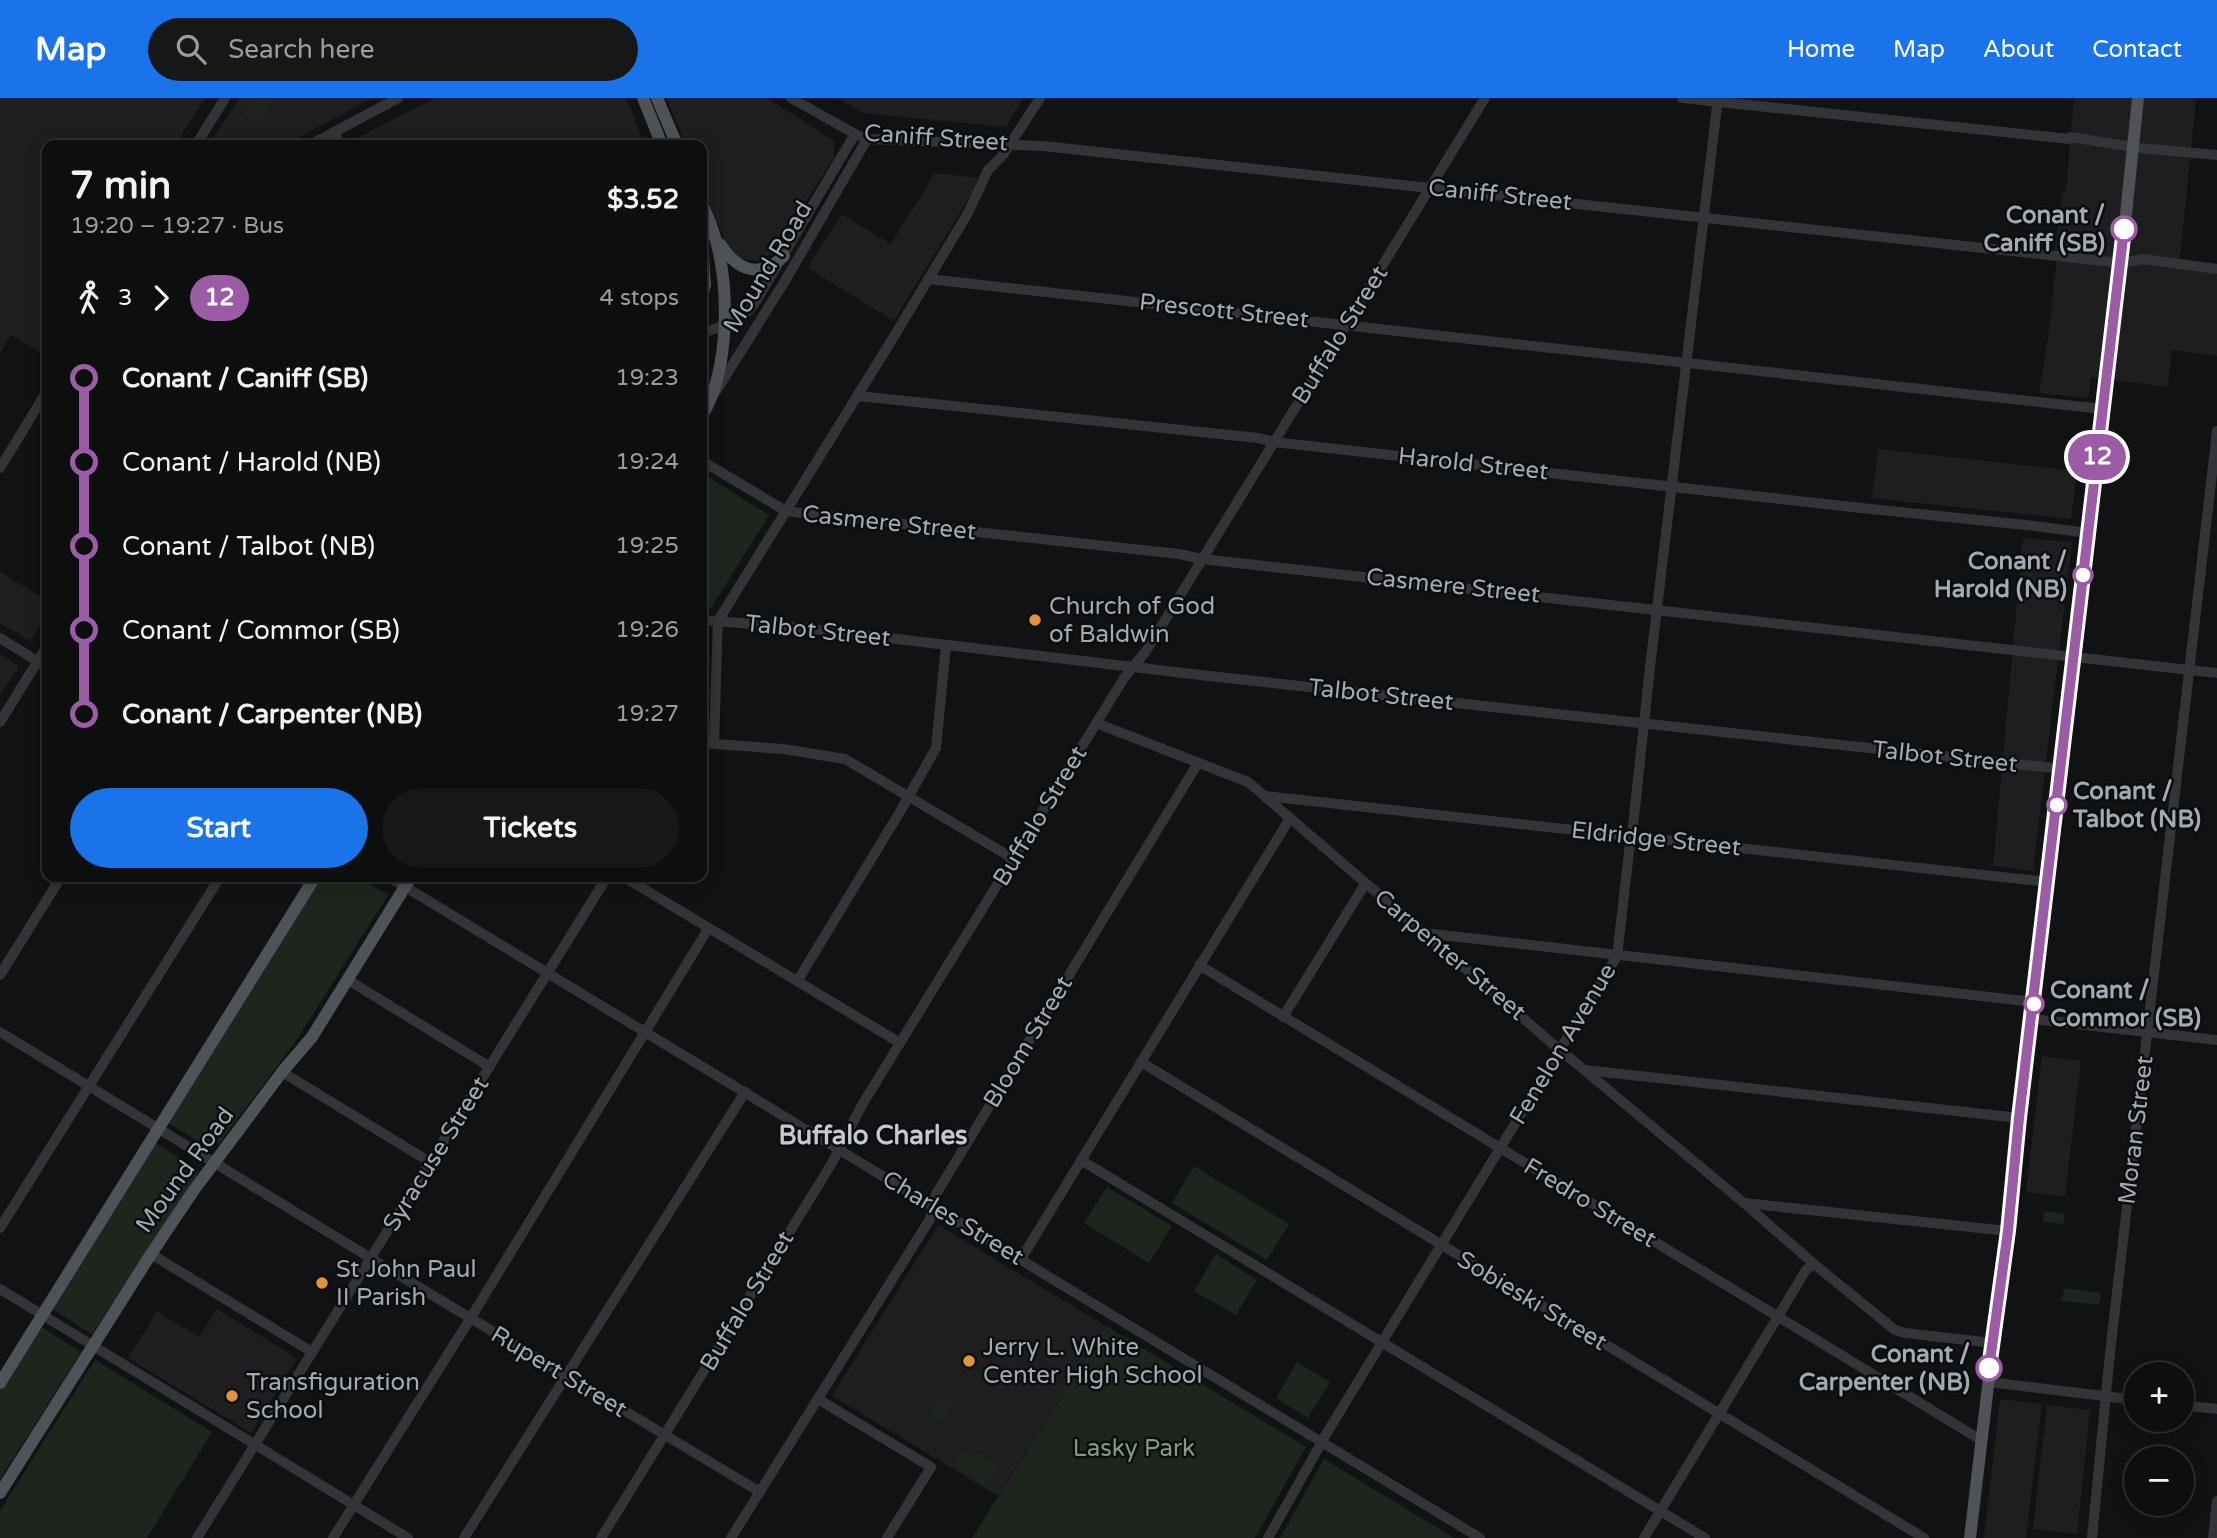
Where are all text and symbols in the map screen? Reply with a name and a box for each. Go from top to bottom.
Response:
search box [148,18,638,81]
text: Map [35,30,106,69]
icon: search [172,30,210,68]
text: Search here [228,34,374,65]
text: Home [1787,35,1855,64]
text: Map [1893,35,1945,64]
text: About [1983,35,2054,64]
text: Contact [2092,35,2182,64]
street label: Caniff Street [863,119,1009,157]
text: 7 min [70,163,171,209]
street label: Caniff Street [1427,173,1573,217]
text: $3.52 [607,184,679,215]
street label: Mound Road [717,196,819,338]
place label: Conant / Caniff (SB) [1983,201,2105,258]
text: 19:20 – 19:27 · Bus [70,212,284,240]
marker: Conant / Caniff (SB) [2111,216,2137,242]
street label: Buffalo Street [1286,260,1394,410]
icon: walk [70,279,108,317]
icon: forward [142,279,180,317]
text: 12 [204,283,235,312]
text: 3 [118,284,132,312]
text: 4 stops [599,284,679,312]
street label: Prescott Street [1138,288,1310,334]
text: Conant / Caniff (SB) [122,363,368,394]
text: 19:23 [615,364,679,392]
line badge: 12 [2066,434,2128,480]
street label: Harold Street [1396,442,1550,486]
text: 12 [2082,442,2112,471]
text: Conant / Harold (NB) [122,447,381,478]
text: 19:24 [615,448,679,476]
street label: Casmere Street [801,499,977,547]
text: Conant / Talbot (NB) [122,531,375,562]
text: 19:25 [615,532,679,560]
place label: Conant / Harold (NB) [1934,547,2067,604]
street label: Casmere Street [1365,562,1541,610]
marker: Conant / Harold (NB) [2073,565,2093,585]
place label: Church of God of Baldwin [1049,592,1215,649]
street label: Talbot Street [744,609,892,653]
marker: Church of God of Baldwin [1027,612,1043,628]
text: Conant / Commor (SB) [122,615,400,646]
text: 19:26 [615,616,679,644]
street label: Talbot Street [1307,673,1455,717]
text: Conant / Carpenter (NB) [122,699,422,730]
text: 19:27 [615,700,679,728]
street label: Talbot Street [1871,735,2019,779]
street label: Buffalo Street [987,741,1093,891]
place label: Conant / Talbot (NB) [2072,777,2201,834]
button: Start [70,788,368,868]
button: Tickets [382,788,679,868]
marker: Conant / Talbot (NB) [2047,795,2067,815]
street label: Eldridge Street [1570,816,1742,862]
street label: Carpenter Street [1368,883,1532,1027]
street label: Fenelon Avenue [1504,958,1622,1130]
street label: Bloom Street [977,971,1079,1113]
place label: Conant / Commor (SB) [2050,976,2201,1033]
marker: Conant / Commor (SB) [2024,994,2044,1014]
street label: Moran Street [2112,1054,2160,1206]
street label: Syracuse Street [377,1071,495,1237]
street label: Mound Road [130,1101,240,1239]
district label: Buffalo Charles [778,1120,968,1151]
street label: Fredro Street [1518,1152,1662,1254]
street label: Charles Street [877,1164,1029,1272]
street label: Buffalo Street [694,1226,800,1376]
street label: Sobieski Street [1452,1245,1612,1357]
place label: St John Paul II Parish [336,1255,476,1312]
marker: St John Paul II Parish [314,1275,330,1291]
street label: Rupert Street [486,1320,632,1424]
place label: Jerry L. White Center High School [983,1333,1202,1390]
place label: Conant / Carpenter (NB) [1799,1340,1970,1397]
marker: Jerry L. White Center High School [961,1353,977,1369]
marker: Conant / Carpenter (NB) [1976,1355,2002,1381]
map controls [2124,1362,2194,1516]
button: + [2124,1362,2194,1432]
place label: Transfiguration School [246,1368,420,1425]
marker: Transfiguration School [224,1388,240,1404]
park label: Lasky Park [1073,1434,1195,1463]
button: − [2124,1446,2194,1516]

